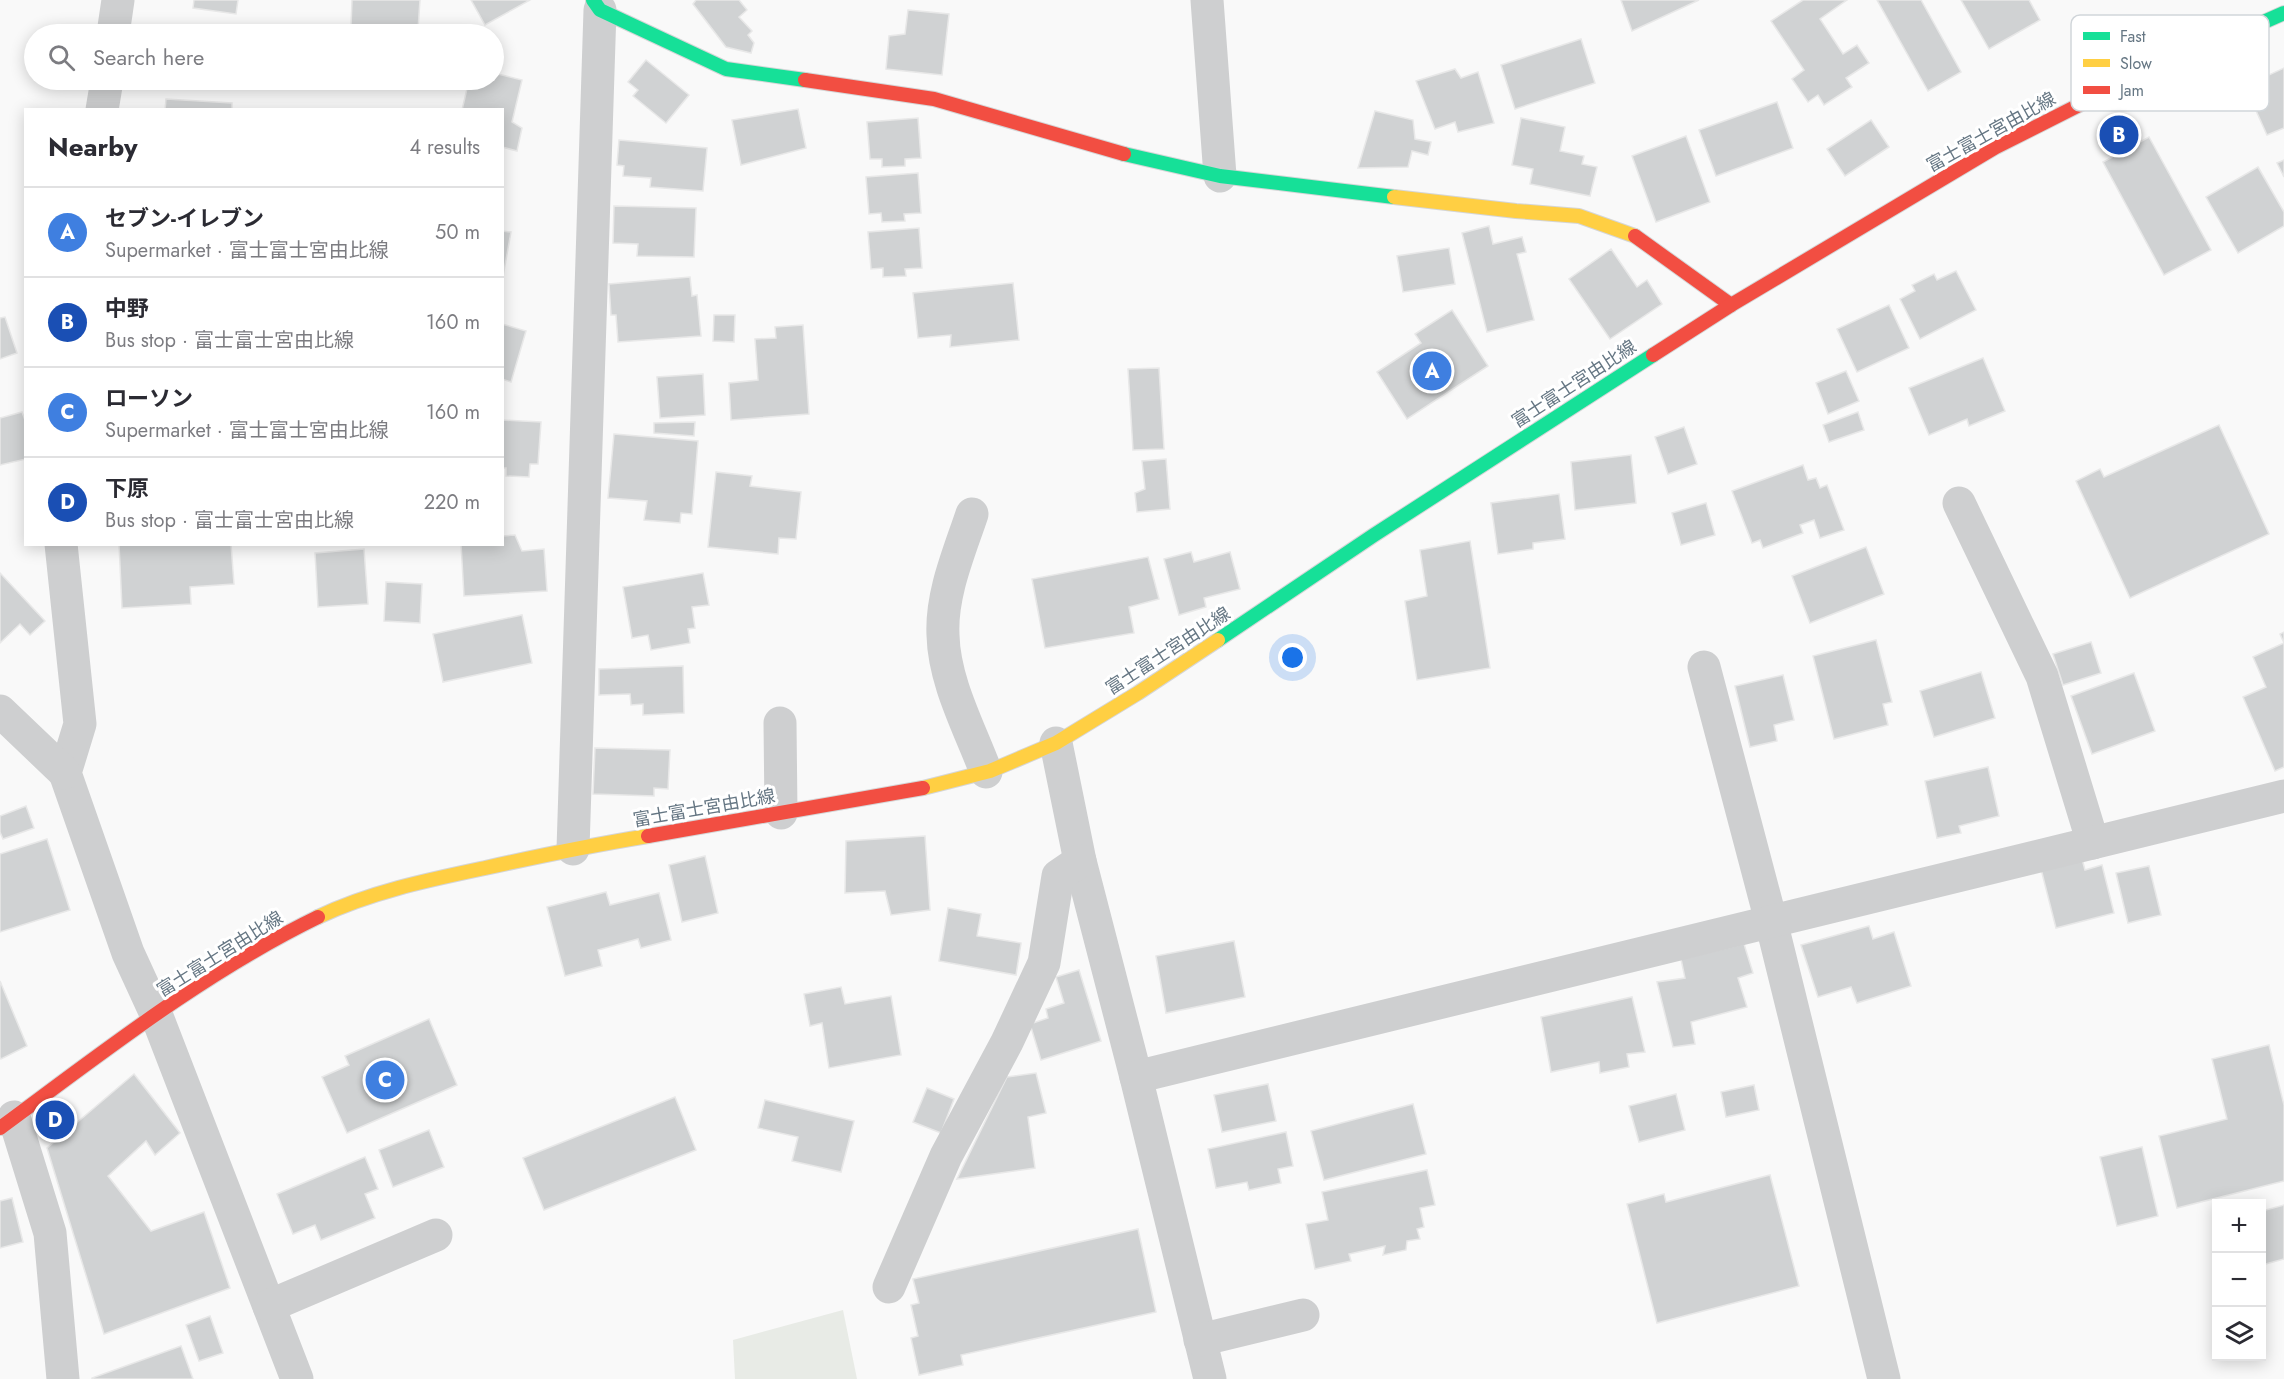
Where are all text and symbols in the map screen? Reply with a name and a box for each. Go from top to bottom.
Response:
legend [2071,15,2269,111]
search box [24,24,504,90]
text: Fast [2120,25,2146,48]
icon: search [45,41,78,74]
text: Search here [93,41,204,73]
text: Slow [2120,52,2152,75]
text: Jam [2118,79,2144,102]
street label: 富士富士宮由比線 [1922,86,2060,178]
pin: B [2100,112,2138,158]
text: Nearby [48,128,137,166]
text: 4 results [409,133,480,162]
text: セブン-イレブン [105,202,264,234]
text: A [60,218,75,247]
text: 50 m [435,218,480,247]
text: Supermarket · 富士富士宮由比線 [105,236,389,265]
text: 中野 [105,292,149,324]
text: B [61,308,74,337]
text: 160 m [426,308,480,337]
text: Bus stop · 富士富士宮由比線 [105,326,354,355]
street label: 富士富士宮由比線 [1507,334,1641,434]
pin: A [1412,348,1452,394]
text: ローソン [105,382,193,414]
text: C [60,398,75,427]
text: 160 m [426,398,480,427]
text: Supermarket · 富士富士宮由比線 [105,416,389,445]
text: 下原 [105,472,149,504]
text: D [60,488,75,517]
text: 220 m [424,488,480,517]
text: Bus stop · 富士富士宮由比線 [105,506,354,535]
street label: 富士富士宮由比線 [1101,601,1235,701]
your location [1278,643,1307,672]
street label: 富士富士宮由比線 [631,783,777,833]
street label: 富士富士宮由比線 [152,905,288,1003]
pin: C [366,1058,404,1102]
pin: D [36,1098,74,1142]
map controls [2212,1199,2266,1361]
button: + [2212,1199,2266,1253]
button: − [2212,1253,2266,1307]
button: layers [2212,1307,2266,1361]

